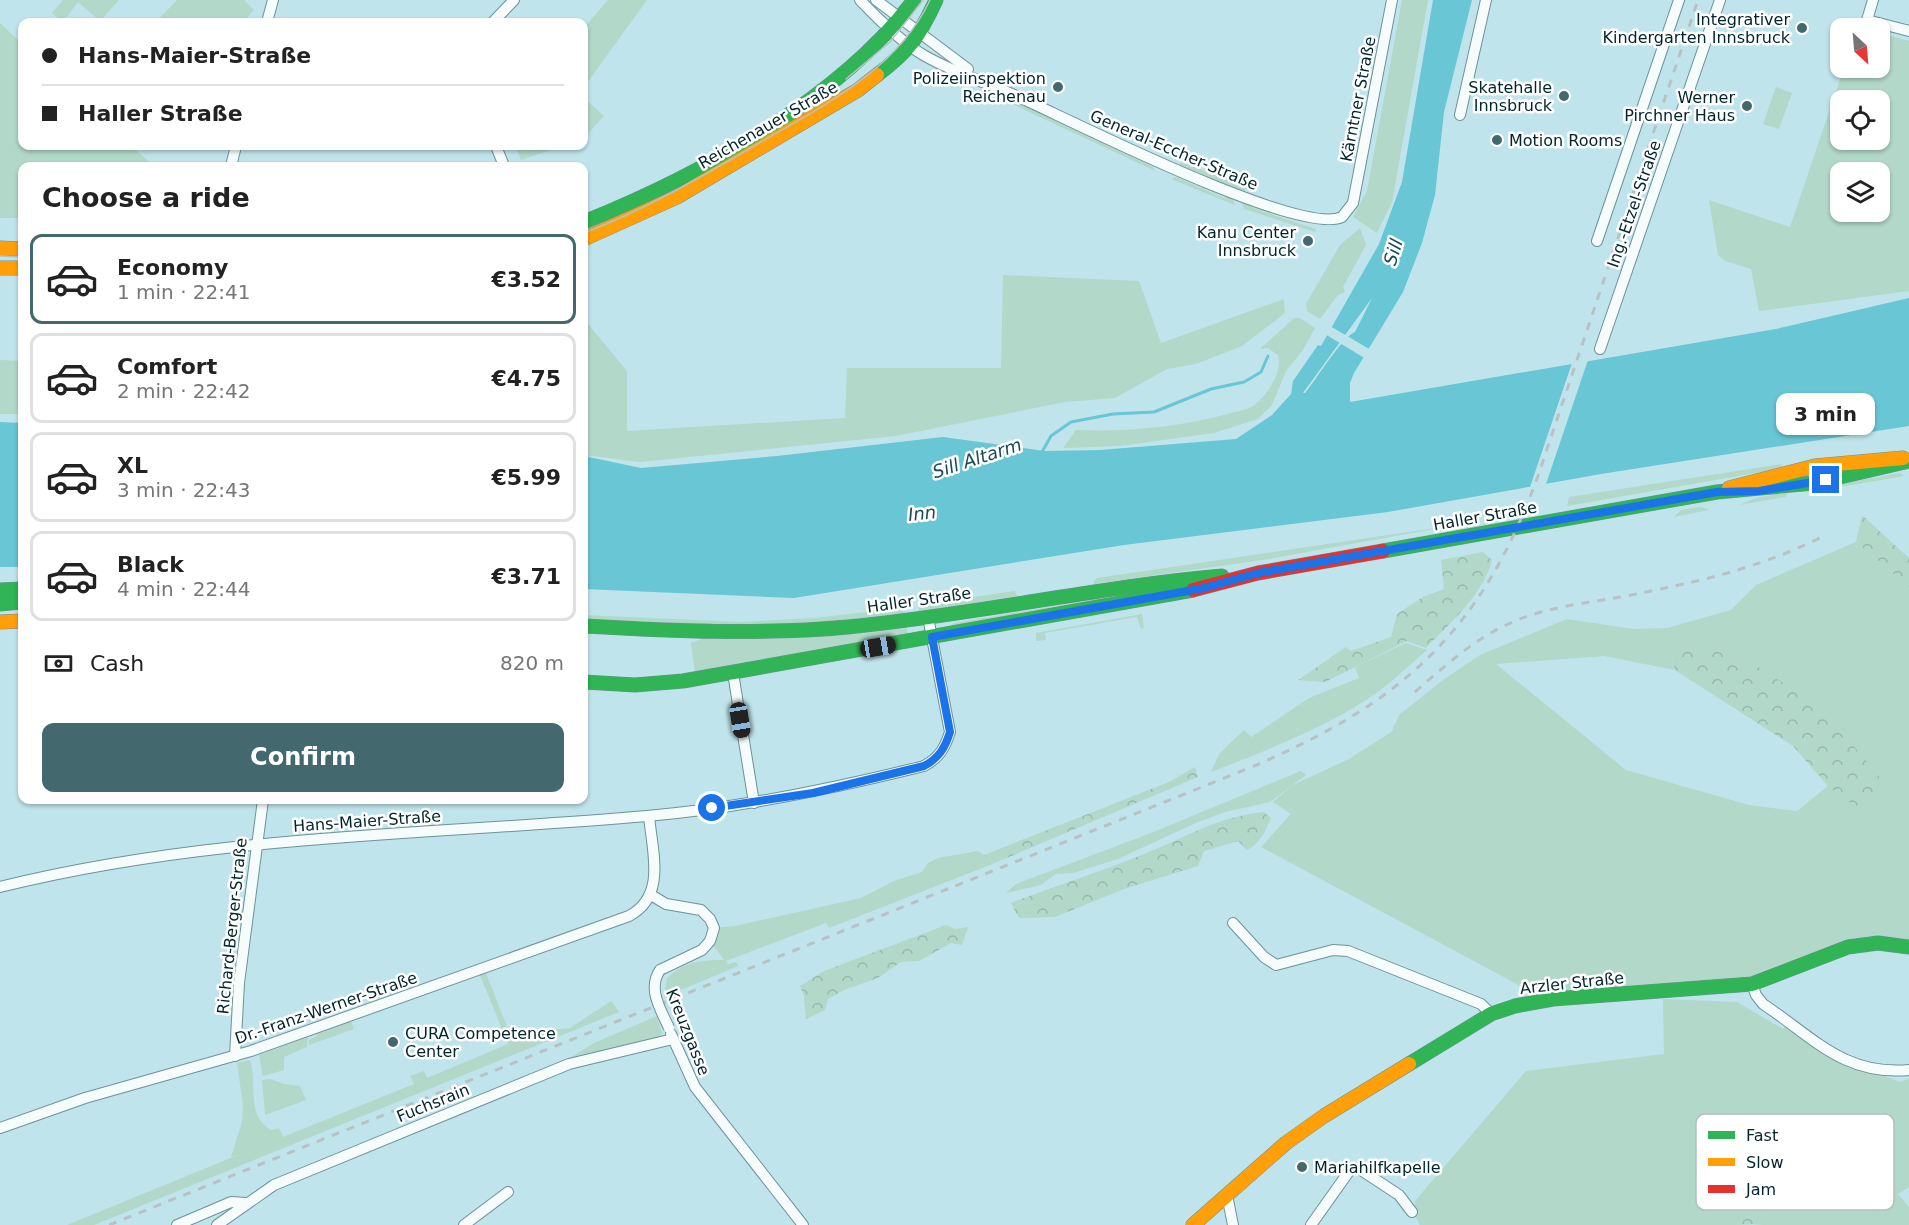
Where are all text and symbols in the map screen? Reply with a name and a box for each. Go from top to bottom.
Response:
place label: Integrativer Kindergarten Innsbruck [1602,10,1791,47]
north arrow [1830,18,1890,78]
map controls [1830,18,1890,222]
marker: Integrativer Kindergarten Innsbruck [1795,21,1809,35]
street label: Kärntner Straße [1337,35,1379,163]
text: Hans-Maier-Straße [78,43,311,68]
place label: Polizeiinspektion Reichenau [913,69,1046,106]
street label: Reichenauer Straße [695,77,841,173]
place label: Skatehalle Innsbruck [1468,78,1553,115]
marker: Polizeiinspektion Reichenau [1051,80,1065,94]
place label: Werner Pirchner Haus [1624,88,1735,125]
marker: Skatehalle Innsbruck [1557,89,1571,103]
button: locate [1830,90,1890,150]
marker: Werner Pirchner Haus [1740,99,1754,113]
text: Haller Straße [78,101,243,126]
street label: General-Eccher-Straße [1087,106,1261,194]
place label: Motion Rooms [1509,131,1622,150]
marker: Motion Rooms [1490,133,1504,147]
street label: Ing.-Etzel-Straße [1603,138,1665,270]
button: layers [1830,162,1890,222]
text: Choose a ride [42,182,250,213]
place label: Kanu Center Innsbruck [1197,223,1297,260]
marker: Kanu Center Innsbruck [1301,234,1315,248]
water label: Sill [1379,236,1407,268]
icon: car [45,252,99,306]
text: Economy [117,255,228,280]
text: €3.52 [491,267,561,292]
text: 1 min · 22:41 [117,280,251,304]
icon: car [45,351,99,405]
text: Comfort [117,354,217,379]
text: €4.75 [491,366,561,391]
text: 2 min · 22:42 [117,379,251,403]
callout: 3 min [1776,393,1876,435]
text: 3 min [1794,402,1857,426]
water label: Sill Altarm [930,434,1024,482]
icon: car [45,450,99,504]
text: XL [117,453,148,478]
text: €5.99 [491,465,561,490]
route end [1812,466,1839,493]
text: 3 min · 22:43 [117,478,251,502]
street label: Haller Straße [1432,498,1538,534]
water label: Inn [907,501,937,525]
icon: car [45,549,99,603]
text: Black [117,552,184,577]
text: €3.71 [491,564,561,589]
text: 4 min · 22:44 [117,577,251,601]
street label: Haller Straße [866,583,972,617]
car [859,635,897,659]
icon: cash [42,647,75,680]
text: Cash [90,651,144,676]
text: 820 m [500,651,564,675]
car [728,701,752,739]
button: Confirm [42,723,564,792]
route start [698,794,725,821]
street label: Hans-Maier-Straße [292,806,442,836]
street label: Richard-Berger-Straße [213,837,251,1015]
street label: Dr.-Franz-Werner-Straße [232,968,420,1048]
street label: Arzler Straße [1519,968,1625,998]
street label: Kreuzgasse [662,986,714,1078]
place label: CURA Competence Center [405,1024,556,1061]
marker: CURA Competence Center [386,1035,400,1049]
street label: Fuchsrain [394,1080,472,1126]
legend [1696,1114,1894,1210]
text: Fast [1746,1126,1778,1145]
text: Slow [1746,1153,1783,1172]
place label: Mariahilfkapelle [1314,1158,1441,1177]
marker: Mariahilfkapelle [1295,1160,1309,1174]
text: Jam [1745,1180,1776,1199]

